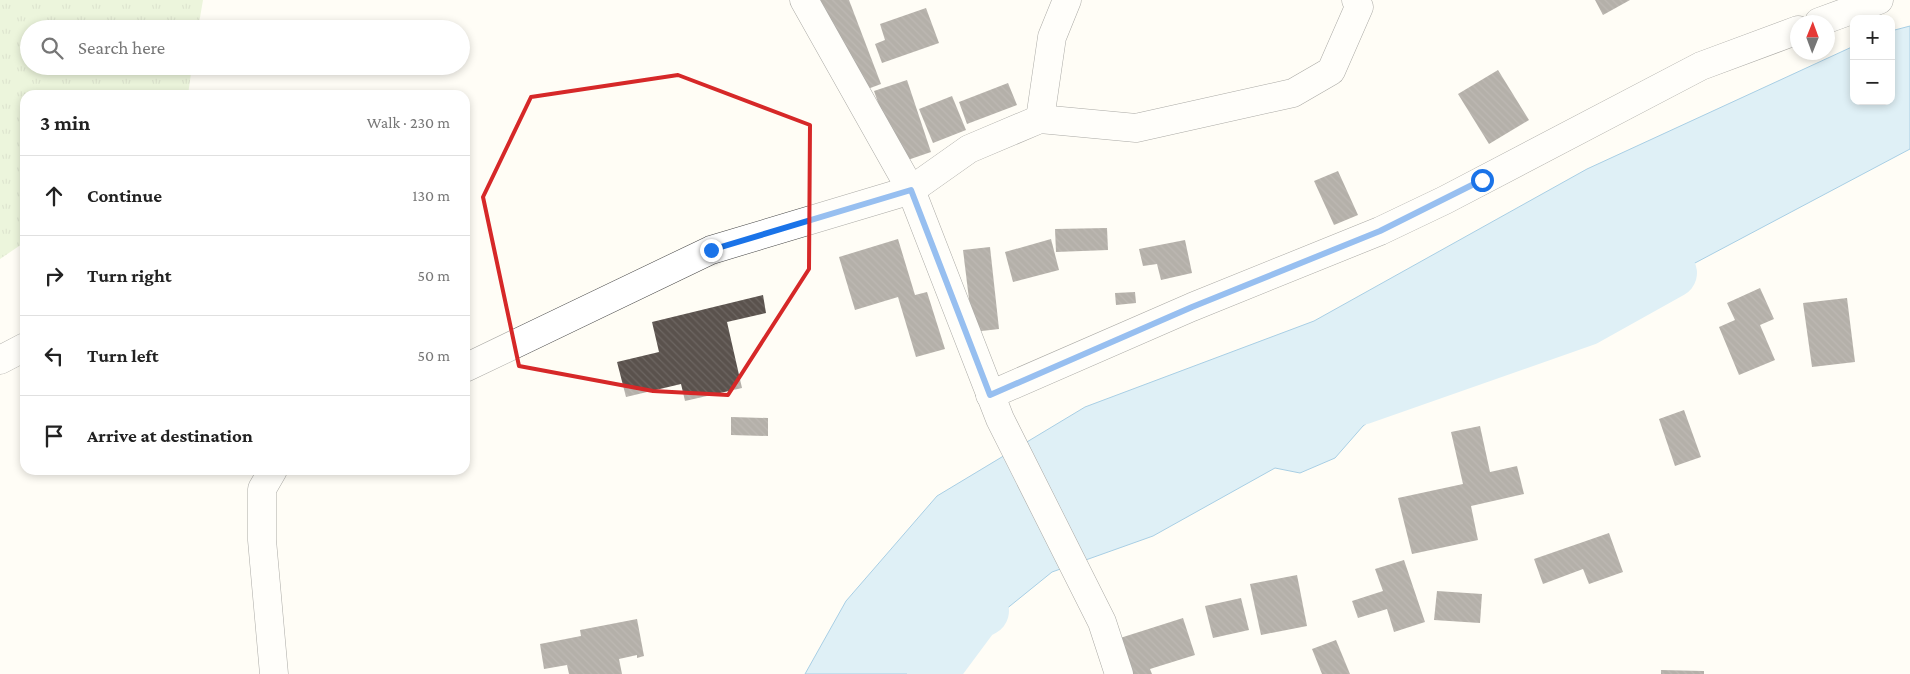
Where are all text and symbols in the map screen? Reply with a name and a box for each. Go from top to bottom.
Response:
north arrow [1790,15,1835,60]
map controls [1850,15,1895,105]
button: + [1850,15,1895,60]
search box [20,20,470,75]
icon: search [38,34,66,62]
text: Search here [78,37,165,58]
button: − [1850,60,1895,105]
text: 3 min [40,111,90,135]
text: Walk · 230 m [367,114,450,131]
route start [1471,169,1494,192]
icon: ahead [40,182,68,210]
text: Continue [87,185,162,206]
text: 130 m [412,187,450,204]
route end [700,239,723,262]
icon: right [40,262,68,290]
text: Turn right [87,265,172,286]
text: 50 m [418,267,450,284]
icon: left [40,342,68,370]
text: Turn left [87,345,159,366]
text: 50 m [418,347,450,364]
icon: arrive [40,422,68,450]
text: Arrive at destination [87,425,253,446]

